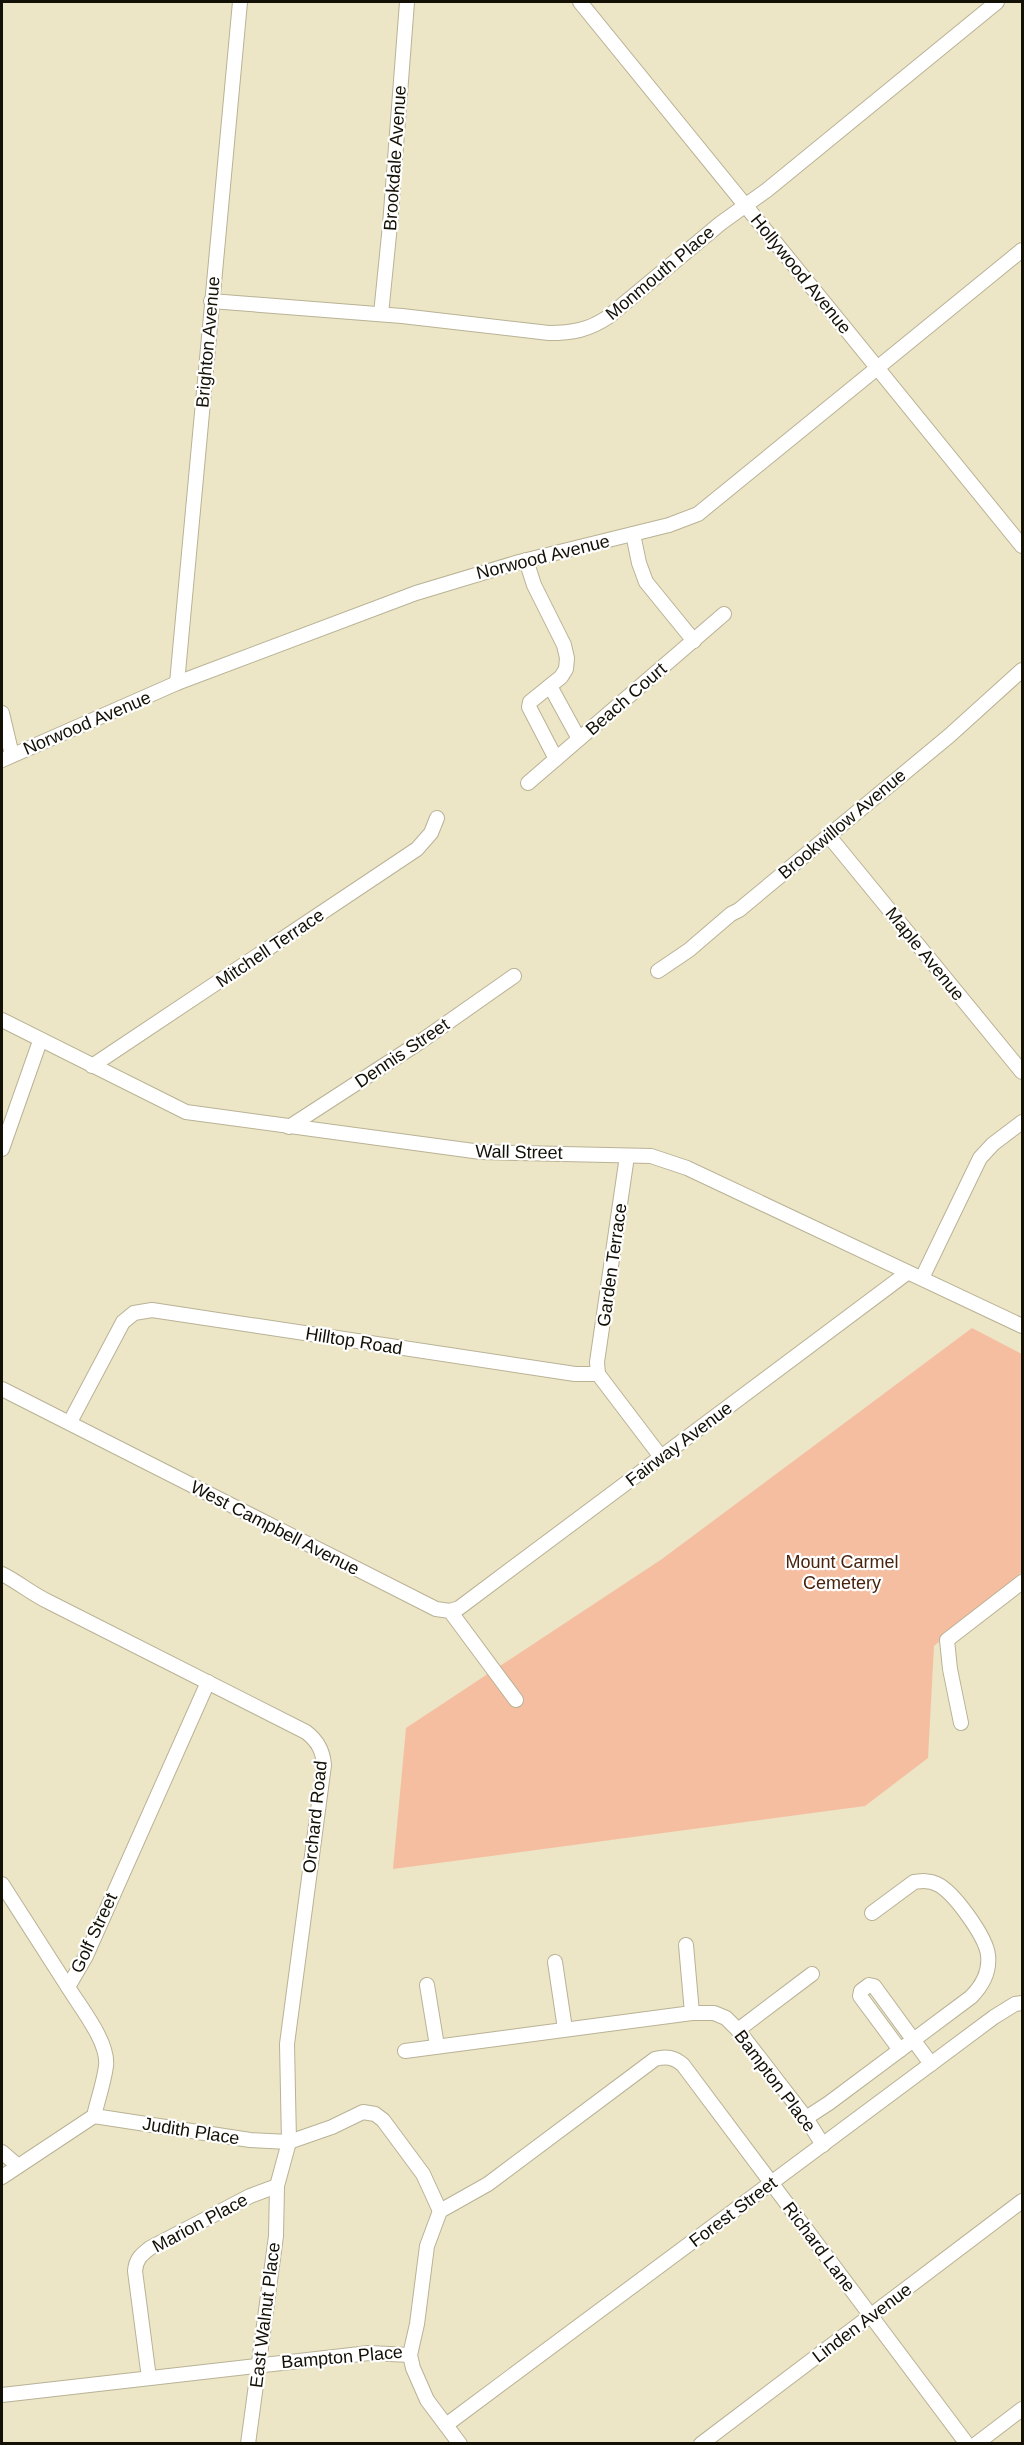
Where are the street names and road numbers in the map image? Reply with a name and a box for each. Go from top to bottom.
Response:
street label: Brookdale Avenue [380,85,410,231]
street label: Hollywood Avenue [747,210,855,338]
street label: Monmouth Place [602,222,718,324]
street label: Brighton Avenue [192,275,224,409]
street label: Norwood Avenue [474,531,612,583]
street label: Beach Court [582,659,670,739]
street label: Norwood Avenue [20,687,154,759]
street label: Brookwillow Avenue [774,765,910,883]
street label: Maple Avenue [881,904,969,1004]
street label: Mitchell Terrace [212,905,328,991]
street label: Dennis Street [351,1014,453,1092]
street label: Wall Street [475,1141,563,1163]
street label: Garden Terrace [593,1202,631,1328]
street label: Hilltop Road [304,1323,404,1359]
street label: Fairway Avenue [622,1398,736,1490]
street label: West Campbell Avenue [187,1477,363,1579]
street label: Orchard Road [299,1760,331,1874]
street label: Golf Street [67,1890,121,1976]
street label: Bampton Place [730,2026,820,2136]
street label: Judith Place [141,2113,241,2149]
street label: Forest Street [685,2173,781,2251]
street label: Marion Place [149,2190,251,2256]
street label: Richard Lane [779,2198,859,2296]
street label: East Walnut Place [246,2241,284,2389]
street label: Linden Avenue [809,2279,915,2367]
street label: Bampton Place [280,2342,404,2372]

